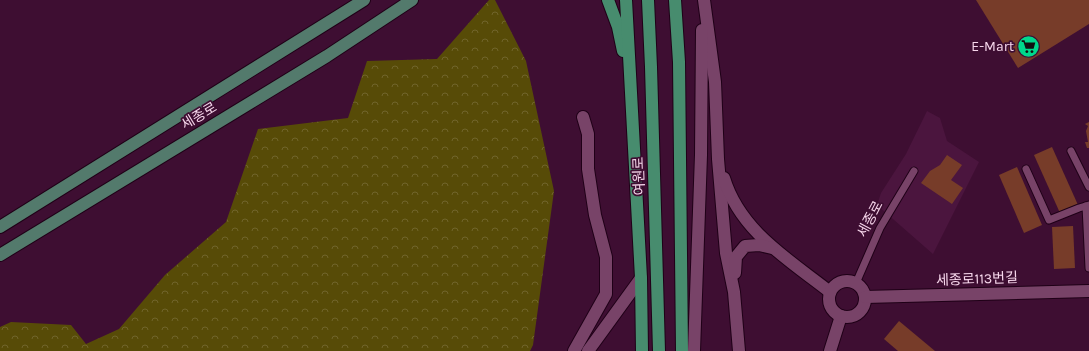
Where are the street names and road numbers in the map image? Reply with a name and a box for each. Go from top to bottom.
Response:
street label: 세종로 [178,99,220,133]
street label: 여원로 [630,156,648,196]
street label: 세종로 [853,198,887,240]
street label: 세종로113번길 [936,269,1018,289]

